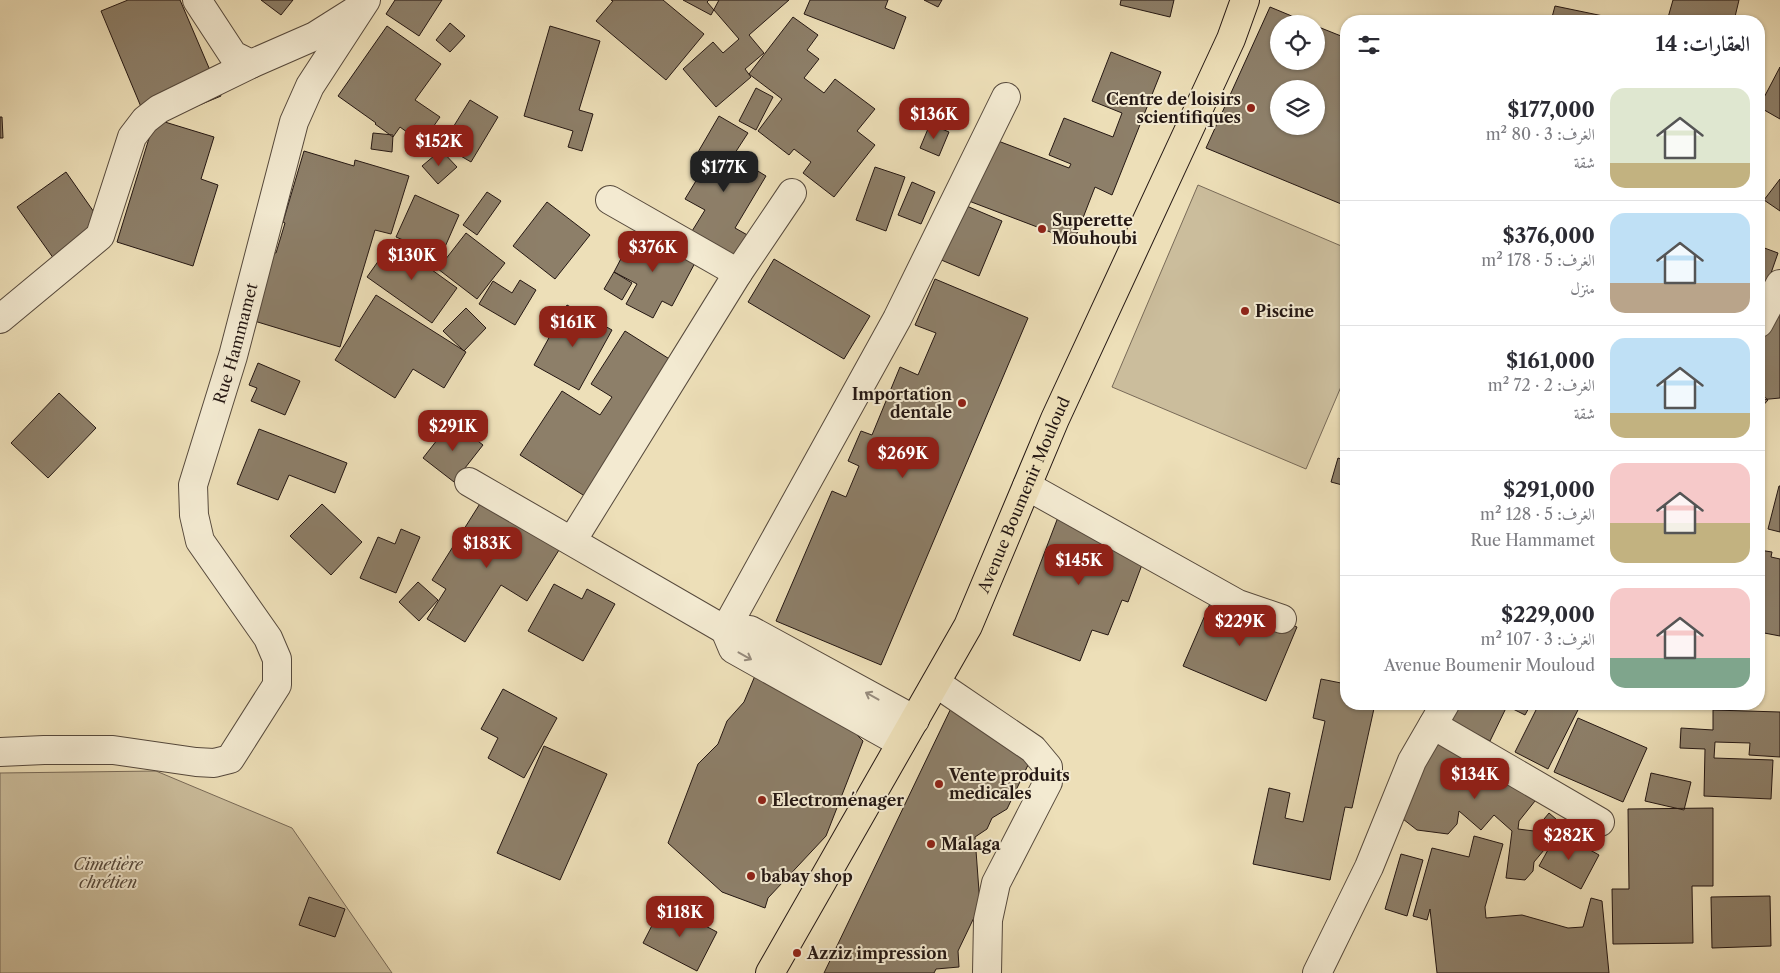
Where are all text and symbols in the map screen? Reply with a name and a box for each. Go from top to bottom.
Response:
map controls [1270,15,1325,135]
button: locate [1270,15,1325,70]
icon: filters [1355,31,1383,59]
text: العقارات: 14 [1656,31,1750,56]
button: layers [1270,80,1325,135]
place label: Centre de loisirs scientifiques [1106,89,1241,127]
text: $177,000 [1507,97,1595,122]
pin: $136K [899,98,969,140]
marker: Centre de loisirs scientifiques [1245,102,1257,114]
text: $136K [910,104,958,124]
icon: home [1650,108,1710,168]
pin: $152K [404,124,474,167]
text: الغرف: 3 · 80 m² [1486,124,1595,144]
text: $152K [415,131,463,151]
pin: $177K [689,150,759,193]
text: شقة [1574,152,1595,172]
text: $177K [701,157,747,177]
place label: Superette Mouhoubi [1052,210,1138,248]
marker: Superette Mouhoubi [1036,223,1048,235]
text: $376,000 [1503,223,1595,248]
pin: $376K [618,230,688,273]
icon: home [1650,233,1710,293]
text: $376K [629,237,677,257]
pin: $130K [377,238,447,281]
text: $130K [388,245,436,265]
text: الغرف: 5 · 178 m² [1481,250,1595,270]
text: منزل [1570,278,1595,298]
street label: Rue Hammamet [209,280,262,406]
place label: Piscine [1255,301,1315,321]
marker: Piscine [1239,305,1251,317]
pin: $161K [538,306,608,348]
text: $161K [550,312,596,332]
text: $161,000 [1506,348,1595,373]
icon: home [1650,358,1710,418]
text: الغرف: 2 · 72 m² [1488,375,1595,395]
place label: Importation dentale [852,384,952,422]
street label: Avenue Boumenir Mouloud [973,393,1074,597]
marker: Importation dentale [956,397,968,409]
text: شقة [1574,403,1595,423]
pin: $291K [418,410,488,452]
text: $291K [429,416,477,436]
pin: $269K [868,436,938,479]
text: $269K [878,443,928,463]
text: $291,000 [1503,477,1595,502]
icon: home [1650,483,1710,543]
text: الغرف: 5 · 128 m² [1480,504,1595,524]
pin: $183K [452,526,522,569]
text: Rue Hammamet [1470,530,1595,550]
text: $183K [463,533,511,553]
pin: $145K [1044,544,1114,586]
text: $145K [1055,550,1103,570]
text: $229,000 [1501,602,1595,627]
pin: $229K [1205,604,1275,647]
icon: home [1650,608,1710,668]
text: $229K [1215,611,1265,631]
text: الغرف: 3 · 107 m² [1481,629,1595,649]
one-way arrow [738,651,752,661]
text: Avenue Boumenir Mouloud [1384,655,1595,675]
one-way arrow [865,691,880,700]
pin: $134K [1440,758,1510,800]
text: $134K [1451,764,1499,784]
place label: Vente produits medicales [948,765,1070,803]
marker: Vente produits medicales [933,778,945,790]
place label: Electroménager [772,790,904,810]
marker: Electroménager [756,794,768,806]
pin: $282K [1534,818,1604,861]
text: $282K [1544,825,1594,845]
place label: Malaga [941,834,1001,854]
marker: Malaga [925,838,937,850]
park label: Cimetière chrétien [73,854,144,892]
place label: babay shop [760,866,853,886]
marker: babay shop [745,870,757,882]
pin: $118K [645,896,715,938]
text: $118K [657,902,703,922]
place label: Azziz impression [806,943,947,963]
marker: Azziz impression [791,947,803,959]

